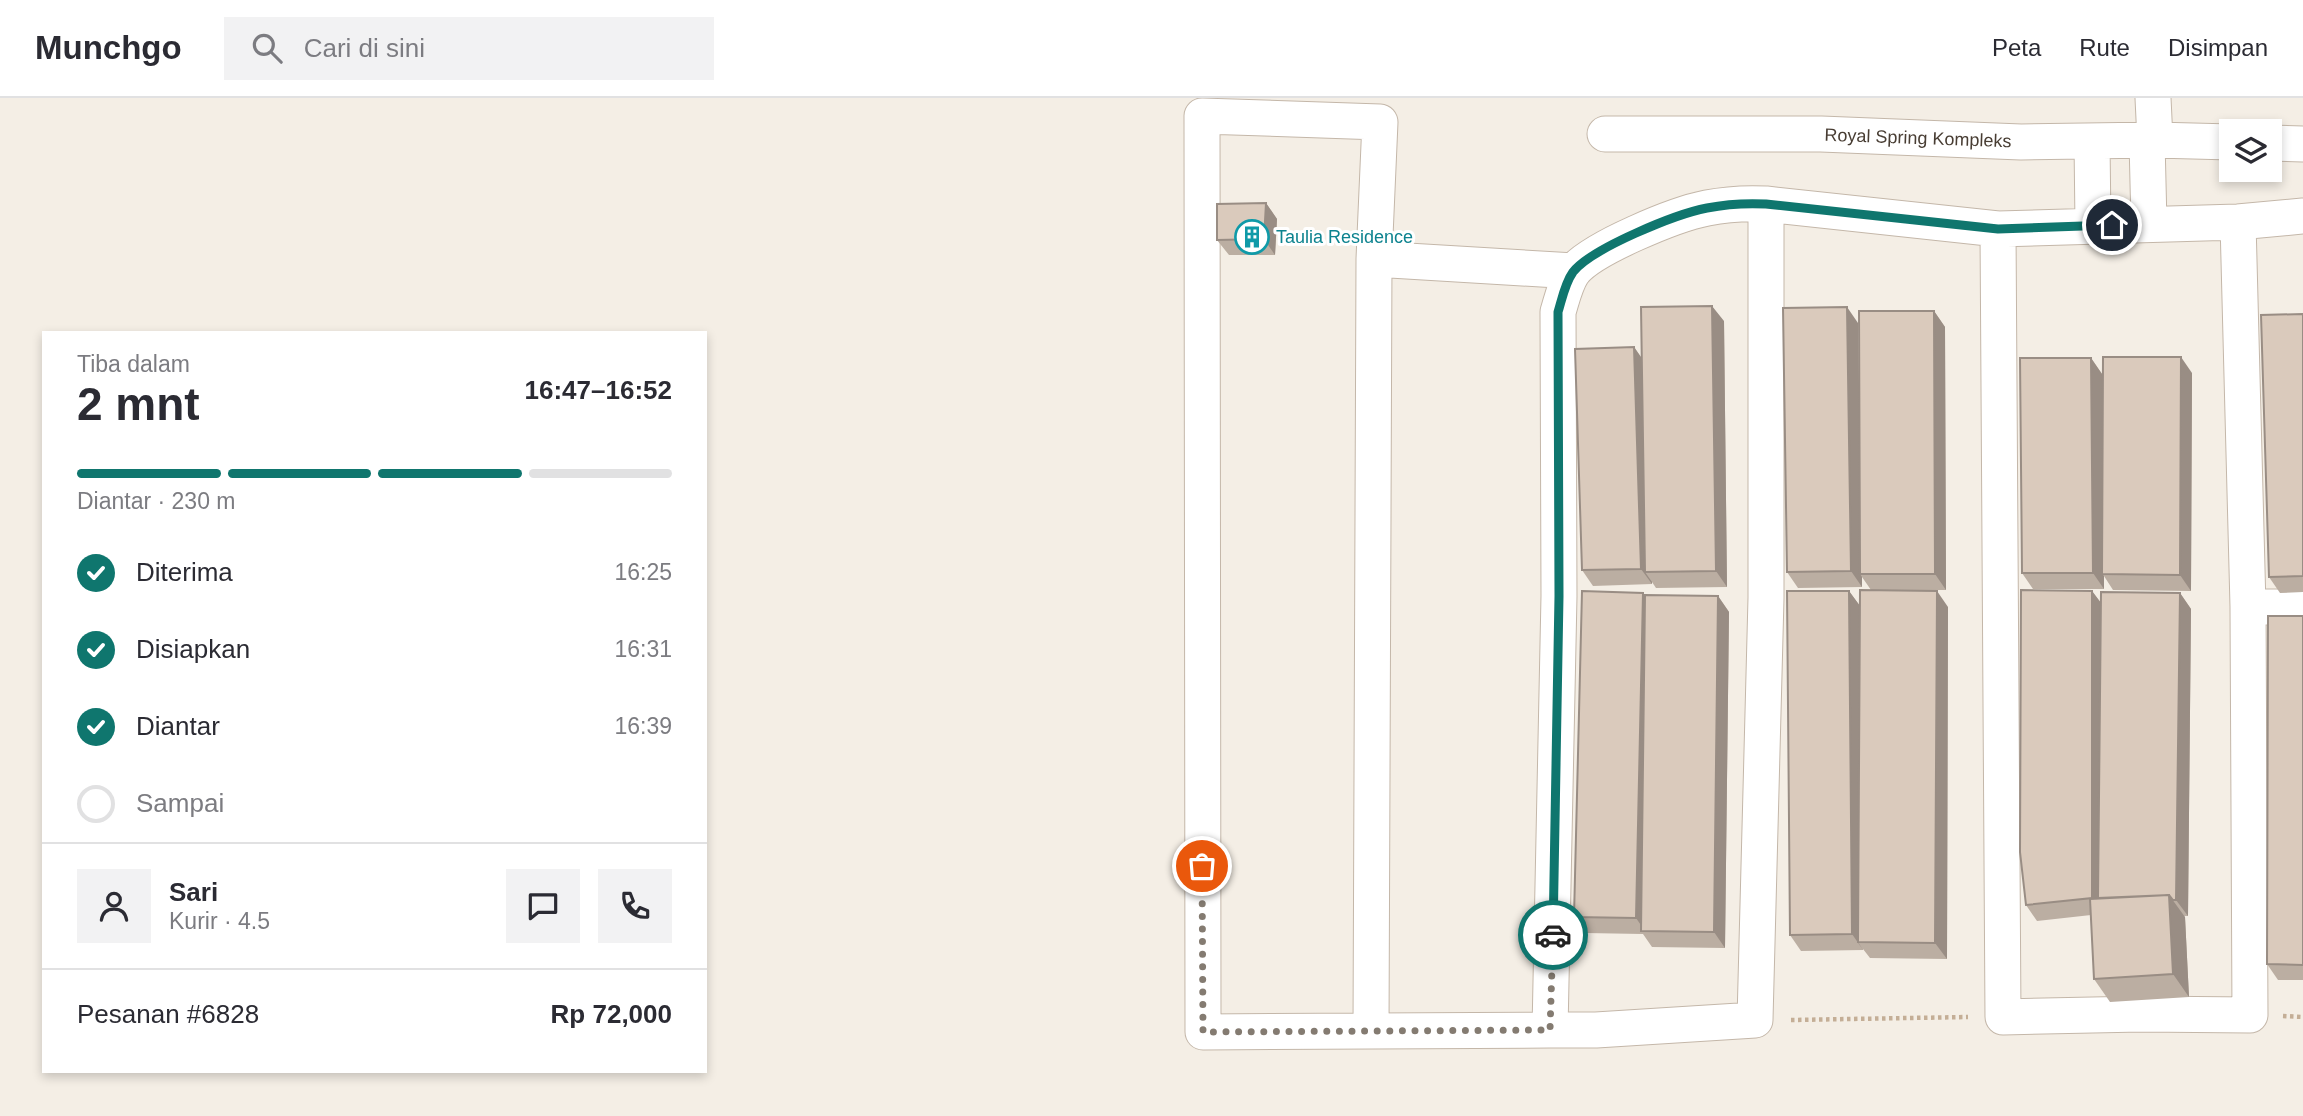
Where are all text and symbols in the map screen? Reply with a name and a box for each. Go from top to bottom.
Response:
search box [224,17,714,80]
text: Munchgo [35,29,182,66]
icon: search [248,29,286,67]
text: Cari di sini [304,33,425,63]
text: Peta [1992,34,2041,61]
text: Rute [2079,34,2130,61]
text: Disimpan [2168,34,2268,61]
map controls [2219,119,2282,182]
button: layers [2219,119,2282,182]
street label: Royal Spring Kompleks [1824,125,2012,151]
pin [2082,195,2142,255]
icon: home [2093,206,2131,244]
building icon: Taulia Residence [1233,218,1271,256]
place label: Taulia Residence [1276,227,1413,247]
text: Tiba dalam [77,351,190,377]
text: 16:47–16:52 [525,375,672,405]
text: 2 mnt [77,378,200,430]
text: Diantar · 230 m [77,488,236,514]
icon: check [77,554,115,592]
text: Diterima [136,557,233,587]
text: 16:25 [614,559,672,585]
icon: check [77,631,115,669]
text: Disiapkan [136,634,250,664]
text: 16:31 [614,636,672,662]
icon: check [77,708,115,746]
text: Diantar [136,711,220,741]
text: 16:39 [614,713,672,739]
text: Sampai [136,788,224,818]
pin [1172,836,1232,896]
icon: bag [1183,847,1221,885]
button: person [77,869,151,943]
button: chat [506,869,580,943]
button: phone [598,869,672,943]
text: Sari [169,877,218,907]
courier [1518,900,1588,970]
text: Kurir · 4.5 [169,908,270,934]
icon: car [1534,916,1572,954]
text: Pesanan #6828 [77,999,259,1029]
text: Rp 72,000 [551,999,672,1029]

